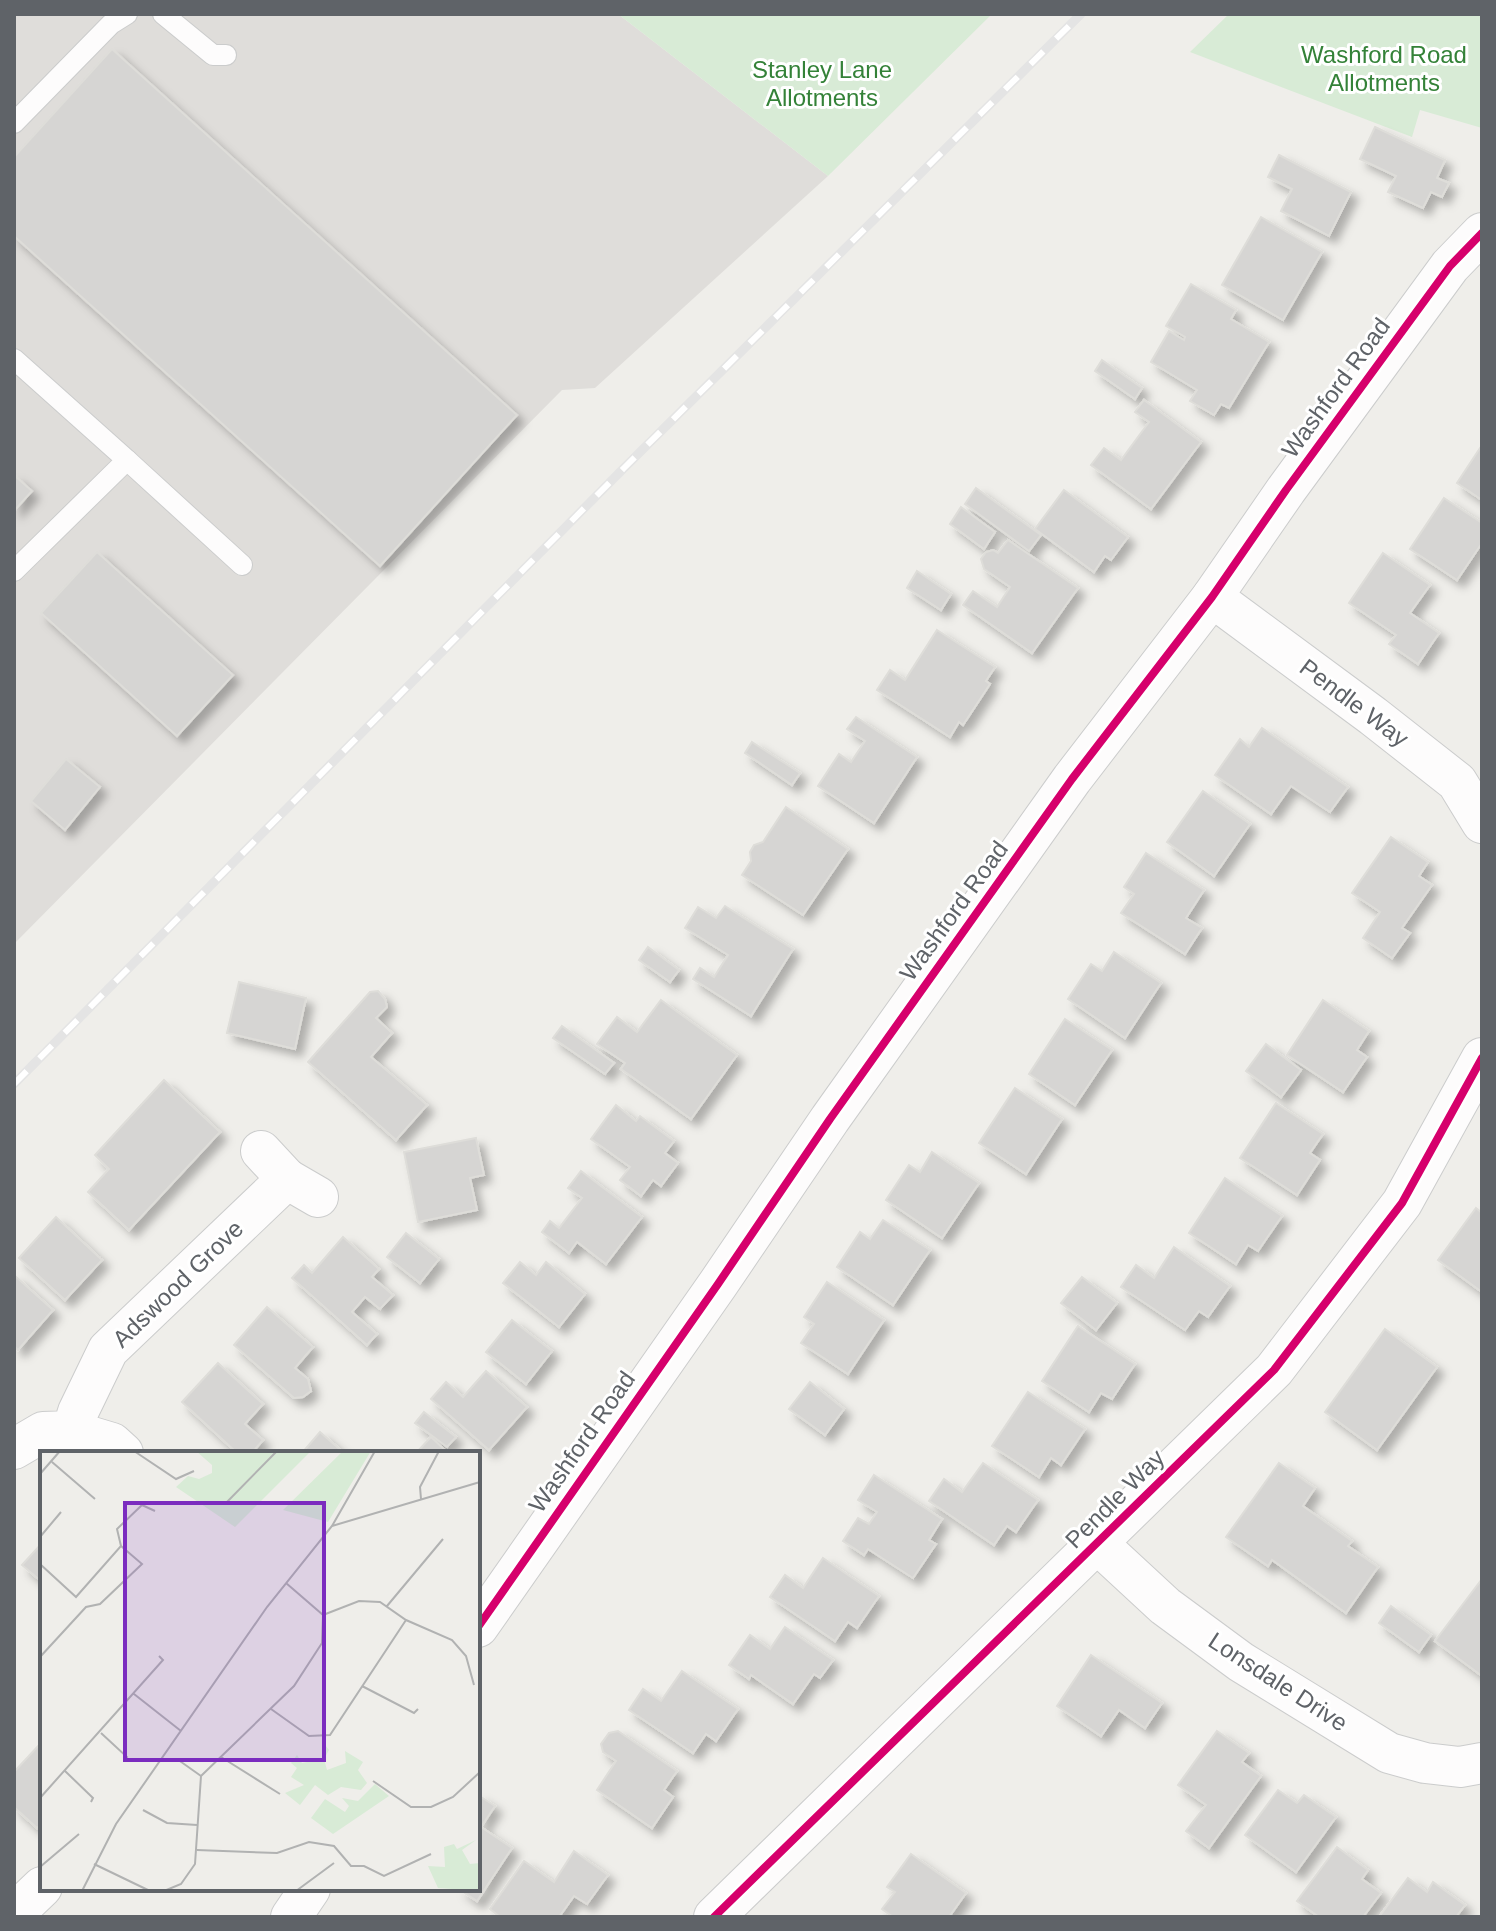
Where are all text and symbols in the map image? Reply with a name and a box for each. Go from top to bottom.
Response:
park label: Washford Road Allotments [1301,41,1467,96]
park label: Stanley Lane Allotments [752,56,892,111]
street label: Washford Road [1276,313,1395,463]
street label: Pendle Way [1295,653,1414,752]
street label: Washford Road [894,836,1013,986]
street label: Adswood Grove [107,1215,248,1353]
street label: Washford Road [523,1366,640,1517]
street label: Pendle Way [1060,1444,1170,1554]
inset map [40,1451,480,1891]
street label: Lonsdale Drive [1204,1627,1353,1736]

